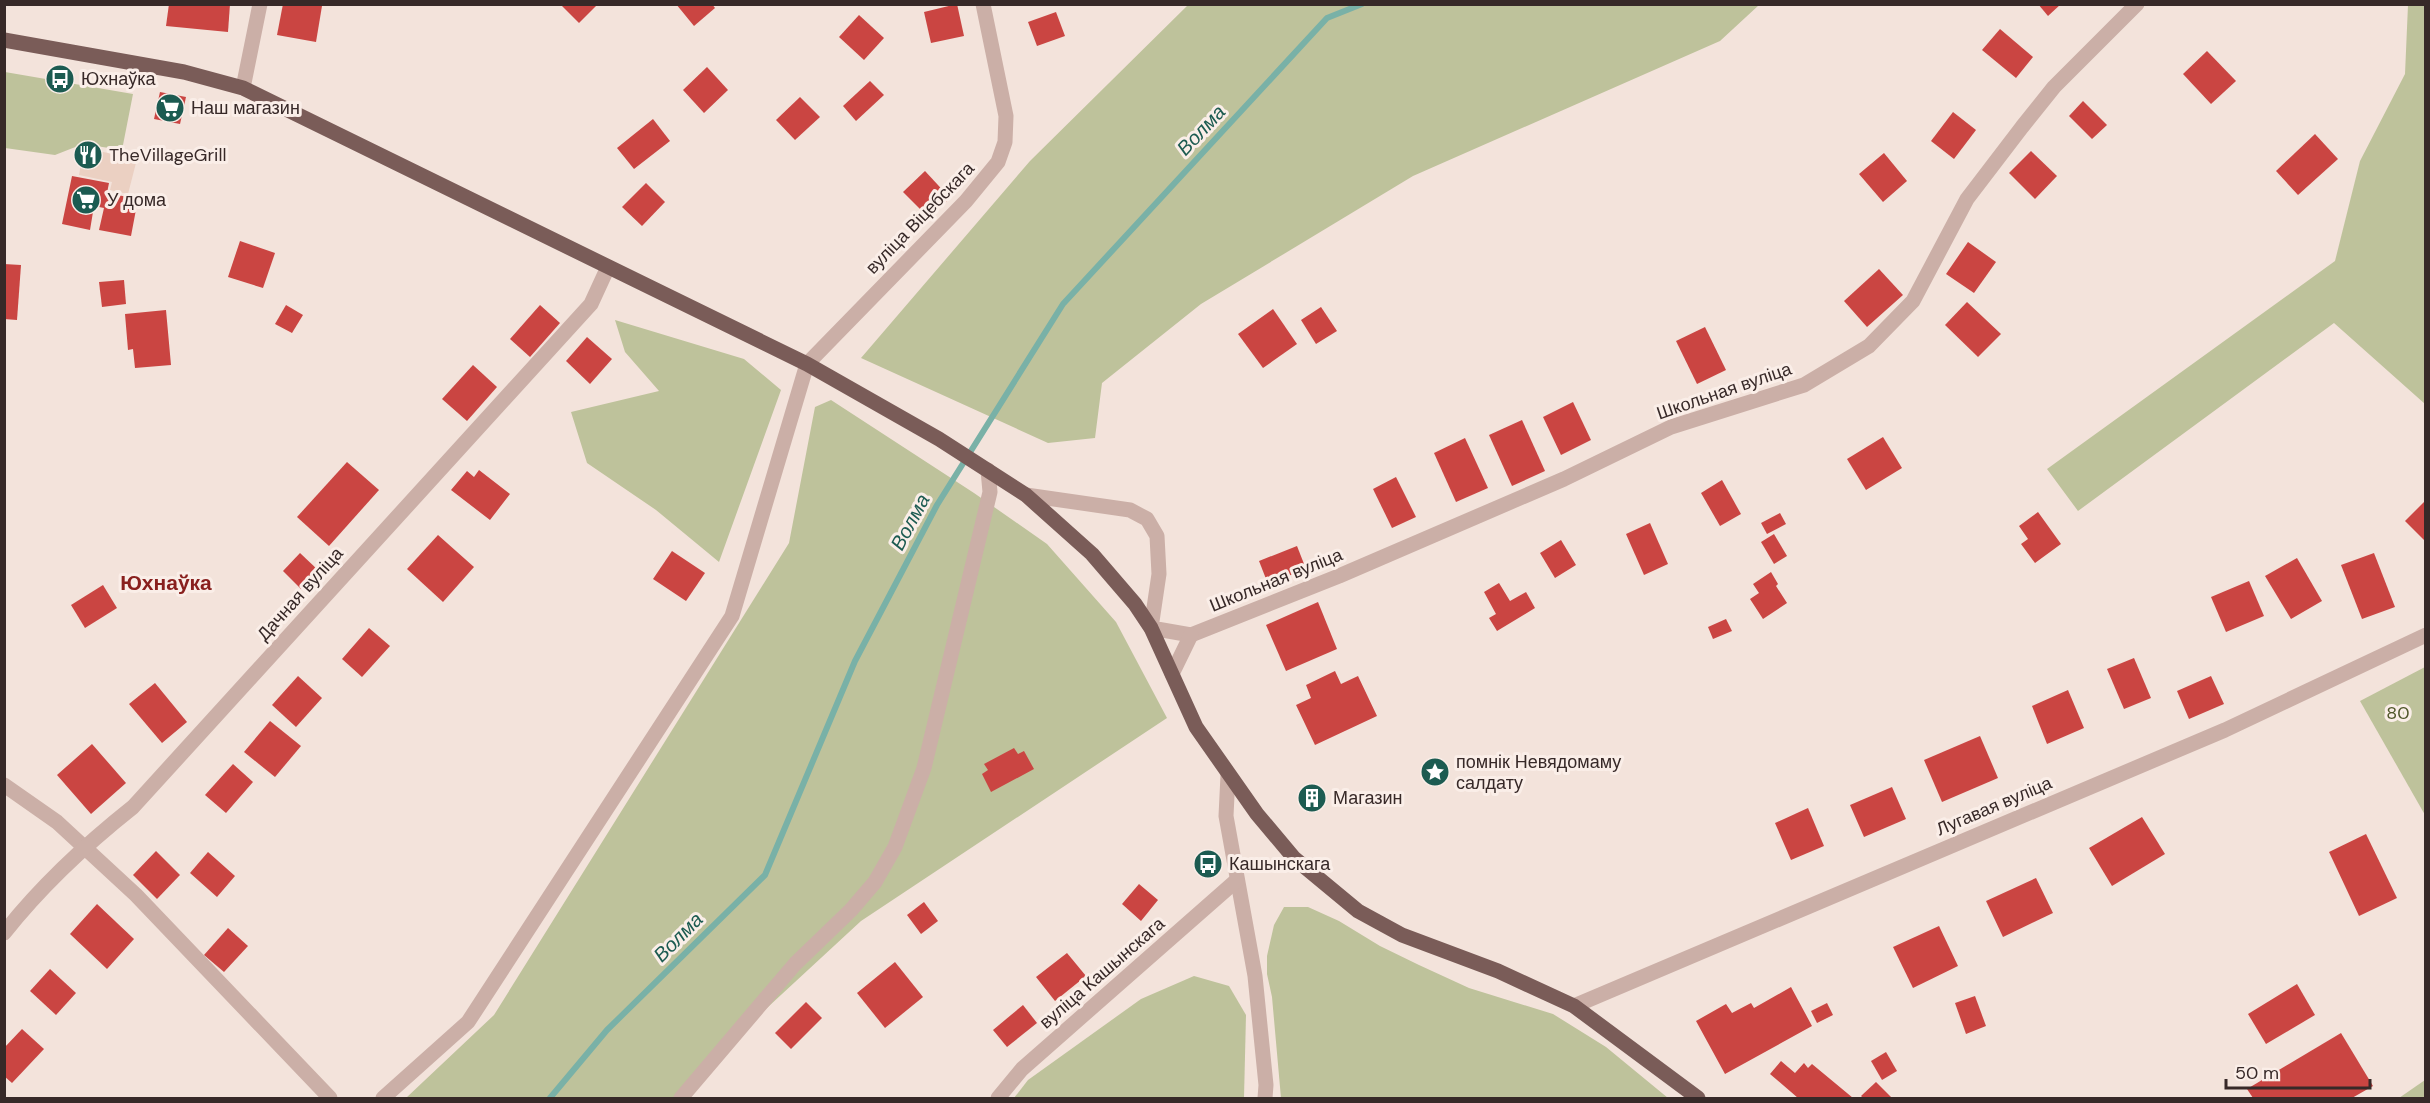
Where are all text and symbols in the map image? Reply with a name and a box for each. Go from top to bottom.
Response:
bus stop icon: Юхнаўка [44,63,76,95]
place label: Юхнаўка [81,67,156,91]
supermarket icon: Наш магазин [154,92,186,124]
place label: Наш магазин [191,96,300,120]
water label: Волма [1171,99,1231,161]
restaurant icon: TheVillageGrill [72,139,104,171]
place label: TheVillageGrill [109,143,226,167]
street label: вуліца Віцебскага [860,156,980,279]
supermarket icon: У дома [70,184,102,216]
place label: У дома [107,188,167,212]
street label: Школьная вуліца [1653,356,1796,425]
water label: Волма [884,489,936,555]
street label: Дачная вуліца [252,541,349,646]
street label: Школьная вуліца [1206,542,1347,618]
district label: Юхнаўка [120,569,212,597]
park label: 80 [2386,701,2410,725]
place label: помнік Невядомаму салдату [1456,750,1621,795]
place icon: помнік Невядомаму салдату [1419,756,1451,788]
street label: Лугавая вуліца [1932,770,2057,841]
building icon: Магазин [1296,782,1328,814]
place label: Магазин [1333,786,1402,810]
bus stop icon: Кашынскага [1192,848,1224,880]
place label: Кашынскага [1229,852,1331,876]
water label: Волма [648,907,708,967]
street label: вуліца Кашынскага [1034,911,1170,1034]
scale bar [2226,1052,2370,1090]
text: 50 m [2235,1061,2279,1085]

